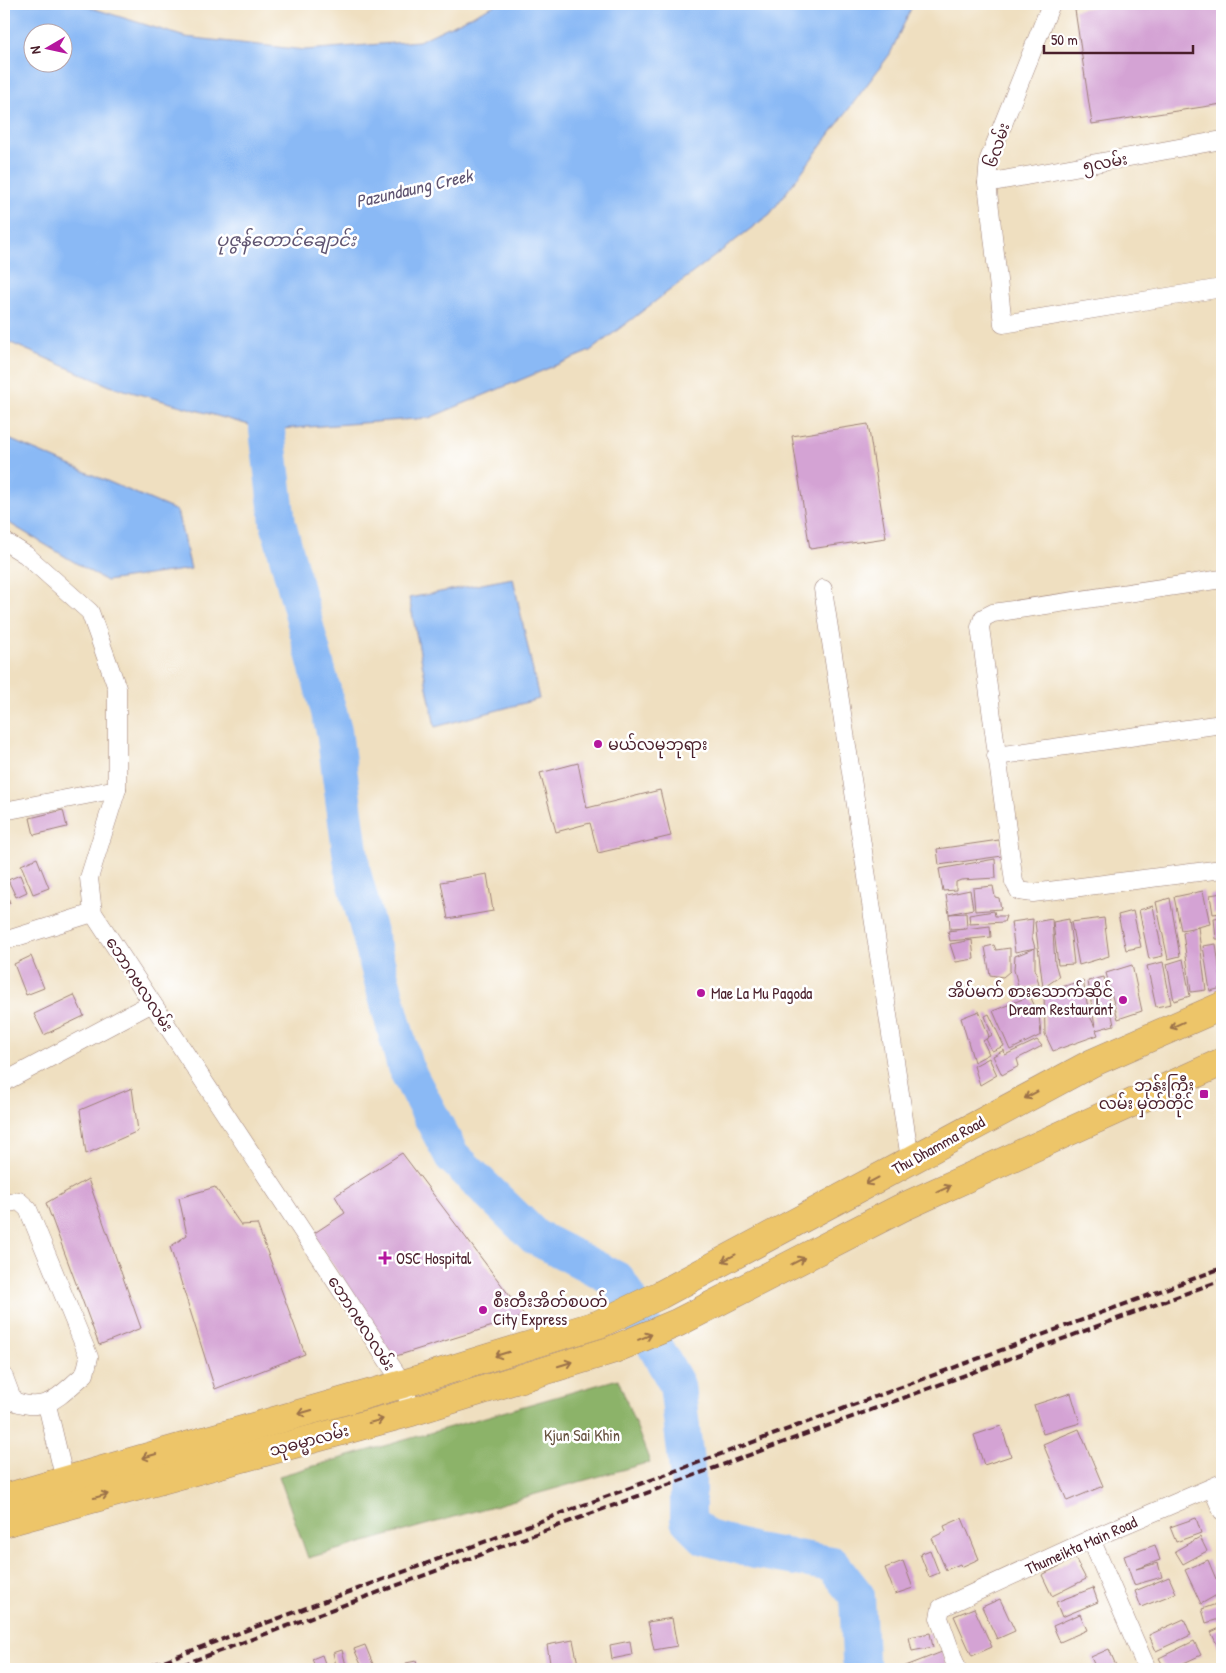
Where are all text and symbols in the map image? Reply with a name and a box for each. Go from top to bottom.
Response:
north arrow [22,22,72,72]
scale bar [1044,22,1192,54]
text: 50 m [1051,29,1078,50]
text: N [25,44,45,55]
street label: ၆လမ်း [979,120,1015,170]
street label: ၅လမ်း [1081,147,1130,180]
water label: Pazundaung Creek [353,162,476,214]
water label: ပုဇွန်တောင်ချောင်း [216,227,358,255]
place label: မယ်လမုဘုရား [608,733,708,759]
marker: မယ်လမုဘုရား [592,738,604,750]
street label: ဘောဂဗလလမ်း [101,932,179,1036]
place label: အိပ်မက် စားသောက်ဆိုင် Dream Restaurant [947,980,1113,1020]
place label: Mae La Mu Pagoda [711,982,812,1004]
marker: Mae La Mu Pagoda [695,987,707,999]
marker: အိပ်မက် စားသောက်ဆိုင် Dream Restaurant [1117,994,1129,1006]
one-way arrow [1170,1020,1185,1030]
place label: ဘုန်းကြီး လမ်း မှတ်တိုင် [1099,1074,1194,1118]
marker: ဘုန်းကြီး လမ်း မှတ်တိုင် [1198,1088,1210,1100]
one-way arrow [1023,1090,1038,1100]
street label: Thu Dhamma Road [888,1110,988,1180]
one-way arrow [865,1176,880,1186]
one-way arrow [936,1183,951,1193]
place label: OSC Hospital [396,1247,472,1269]
marker: OSC Hospital [378,1251,392,1265]
one-way arrow [723,1253,737,1263]
one-way arrow [791,1256,806,1266]
street label: ဘောဂဗလလမ်း [323,1271,401,1375]
place label: စီးတီးအိတ်စပတ် City Express [493,1290,608,1330]
marker: စီးတီးအိတ်စပတ် City Express [477,1304,489,1316]
one-way arrow [637,1331,652,1341]
one-way arrow [495,1349,511,1359]
one-way arrow [557,1359,573,1369]
one-way arrow [298,1408,314,1417]
one-way arrow [368,1416,384,1426]
street label: သုဓမ္မာလမ်း [267,1419,352,1465]
park label: Kjun Sai Khin [544,1424,620,1446]
one-way arrow [141,1452,157,1462]
one-way arrow [93,1491,109,1501]
street label: Thumeikta Main Road [1022,1511,1140,1579]

